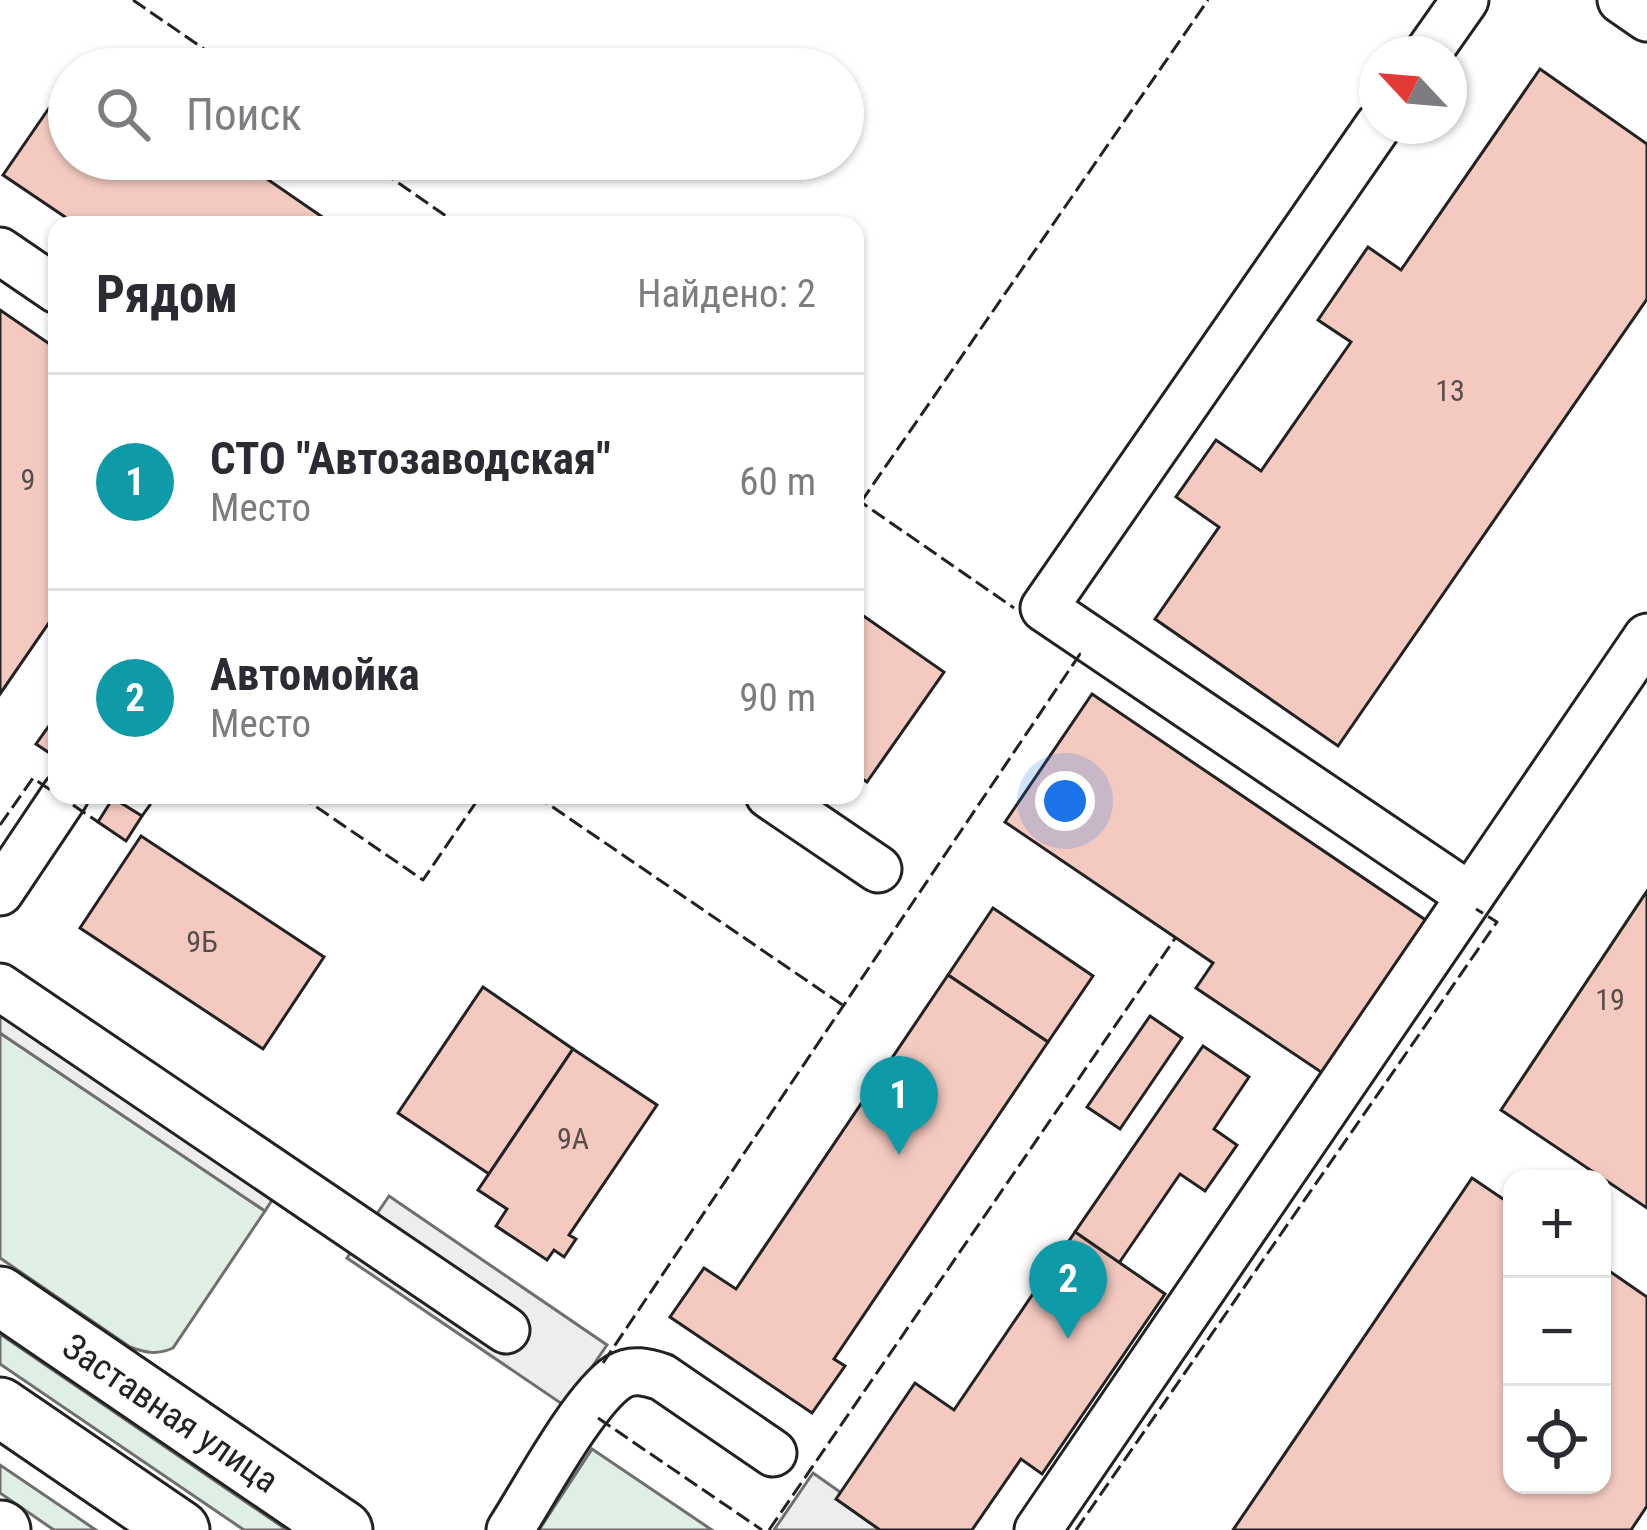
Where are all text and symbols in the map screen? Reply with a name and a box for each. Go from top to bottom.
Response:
north arrow [1359,36,1467,144]
search box [48,48,864,180]
icon: search [90,81,156,147]
text: Поиск [186,88,302,141]
text: Рядом [96,265,238,324]
text: Найдено: 2 [637,271,816,317]
house number: 13 [1435,373,1465,408]
text: СТО "Автозаводская" [210,432,611,485]
text: 1 [125,459,145,505]
text: 60 m [739,459,816,505]
house number: 9 [21,462,35,497]
text: Место [210,485,311,531]
text: Автомойка [210,648,420,701]
text: 2 [125,675,145,721]
text: 90 m [739,675,816,721]
text: Место [210,701,311,747]
your location [1035,771,1095,831]
house number: 9Б [186,924,218,959]
house number: 19 [1595,982,1625,1017]
pin: 1 [860,1056,938,1155]
house number: 9А [557,1121,589,1156]
map controls [1503,1170,1611,1494]
button: + [1503,1170,1611,1278]
pin: 2 [1029,1240,1107,1339]
button: − [1503,1278,1611,1386]
street label: Заставная улица [55,1325,286,1502]
button: locate [1503,1386,1611,1494]

